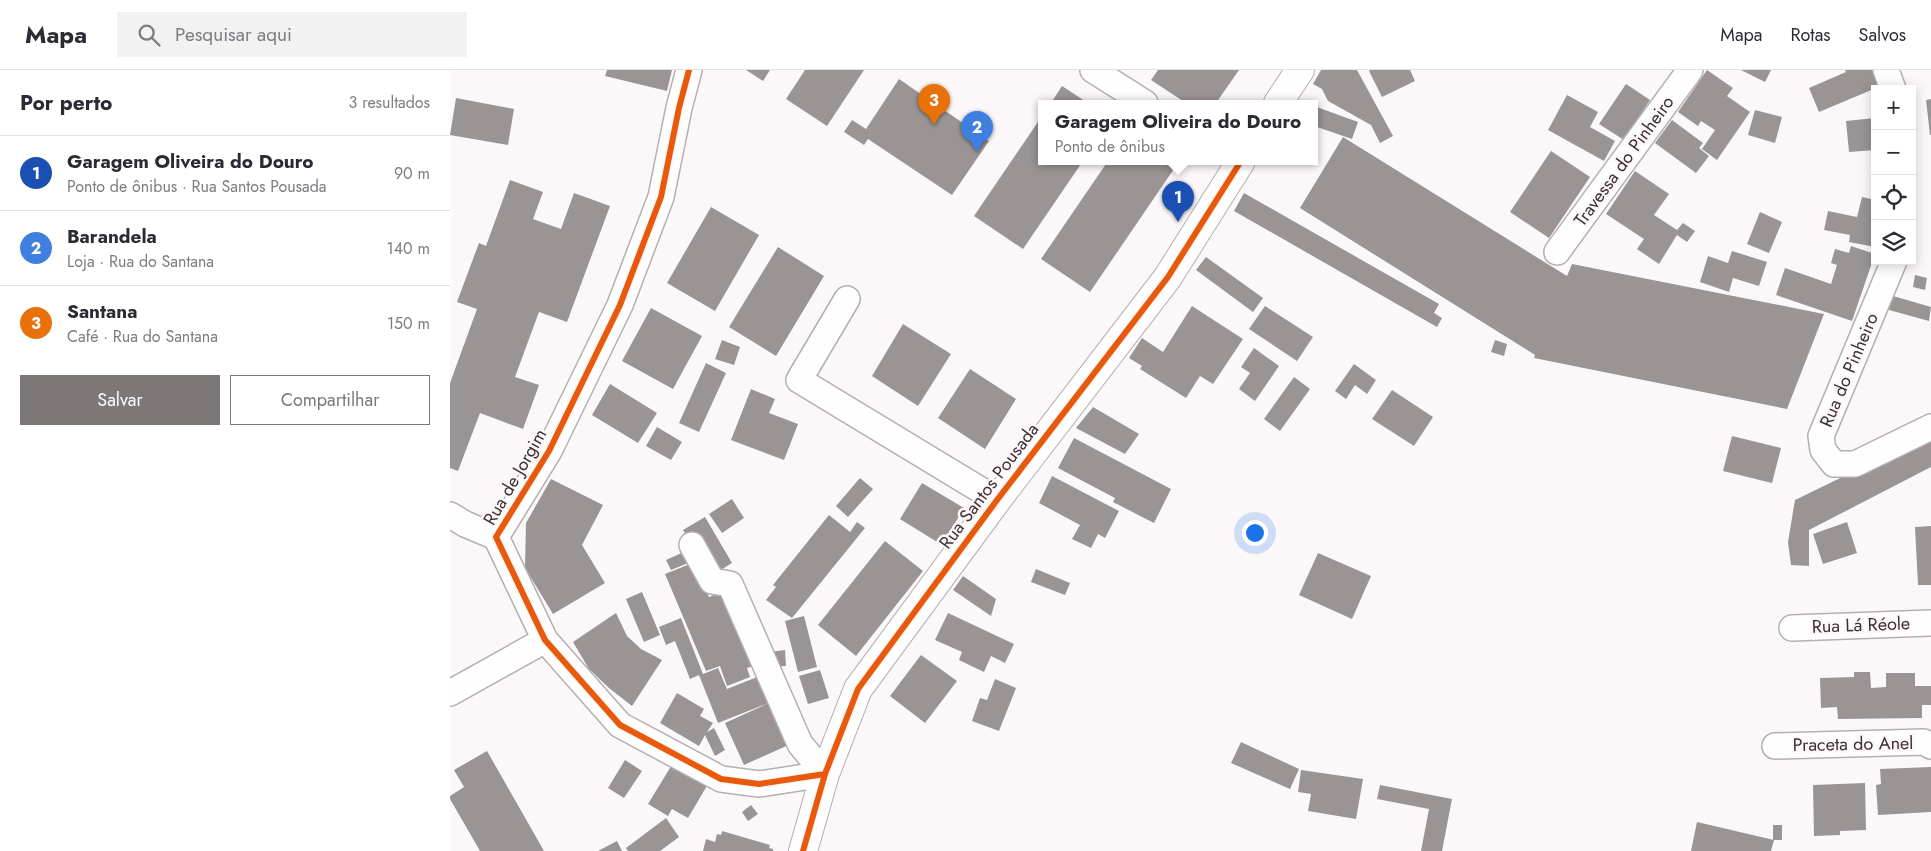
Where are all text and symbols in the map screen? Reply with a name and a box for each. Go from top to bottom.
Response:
search box [117,12,467,57]
text: Mapa [25,17,87,52]
icon: search [135,21,163,49]
text: Pesquisar aqui [175,21,292,48]
text: Mapa [1720,22,1762,48]
text: Rotas [1790,22,1831,48]
text: Salvos [1859,22,1906,48]
pin: 3 [918,84,950,125]
map controls [1871,85,1916,265]
button: + [1871,85,1916,130]
text: Por perto [20,88,112,118]
street label: Travessa do Pinheiro [1568,90,1680,232]
text: 3 resultados [349,91,430,114]
popup [1038,100,1318,165]
text: Garagem Oliveira do Douro [1055,108,1301,135]
pin: 2 [961,111,993,152]
button: − [1871,130,1916,175]
text: Ponto de ônibus [1055,135,1165,158]
text: Garagem Oliveira do Douro [67,148,314,175]
text: 1 [32,162,40,185]
text: 90 m [394,162,430,185]
text: Ponto de ônibus · Rua Santos Pousada [67,175,327,198]
button: locate [1871,175,1916,220]
pin: 1 [1162,181,1194,222]
button: layers [1871,220,1916,265]
text: Barandela [67,223,157,250]
text: 2 [31,237,41,260]
text: 140 m [387,237,430,260]
text: Loja · Rua do Santana [67,250,214,273]
text: Santana [67,298,138,325]
street label: Rua do Pinheiro [1813,309,1885,431]
text: 3 [31,312,41,335]
text: 150 m [387,312,430,335]
text: Café · Rua do Santana [67,325,218,348]
button: Salvar [20,375,220,425]
button: Compartilhar [230,375,430,425]
street label: Rua Santos Pousada [933,418,1045,554]
street label: Rua de Jorgim [477,424,553,530]
your location [1242,520,1268,546]
street label: Rua Lá Réole [1811,610,1911,640]
street label: Praceta do Anel [1792,730,1914,758]

